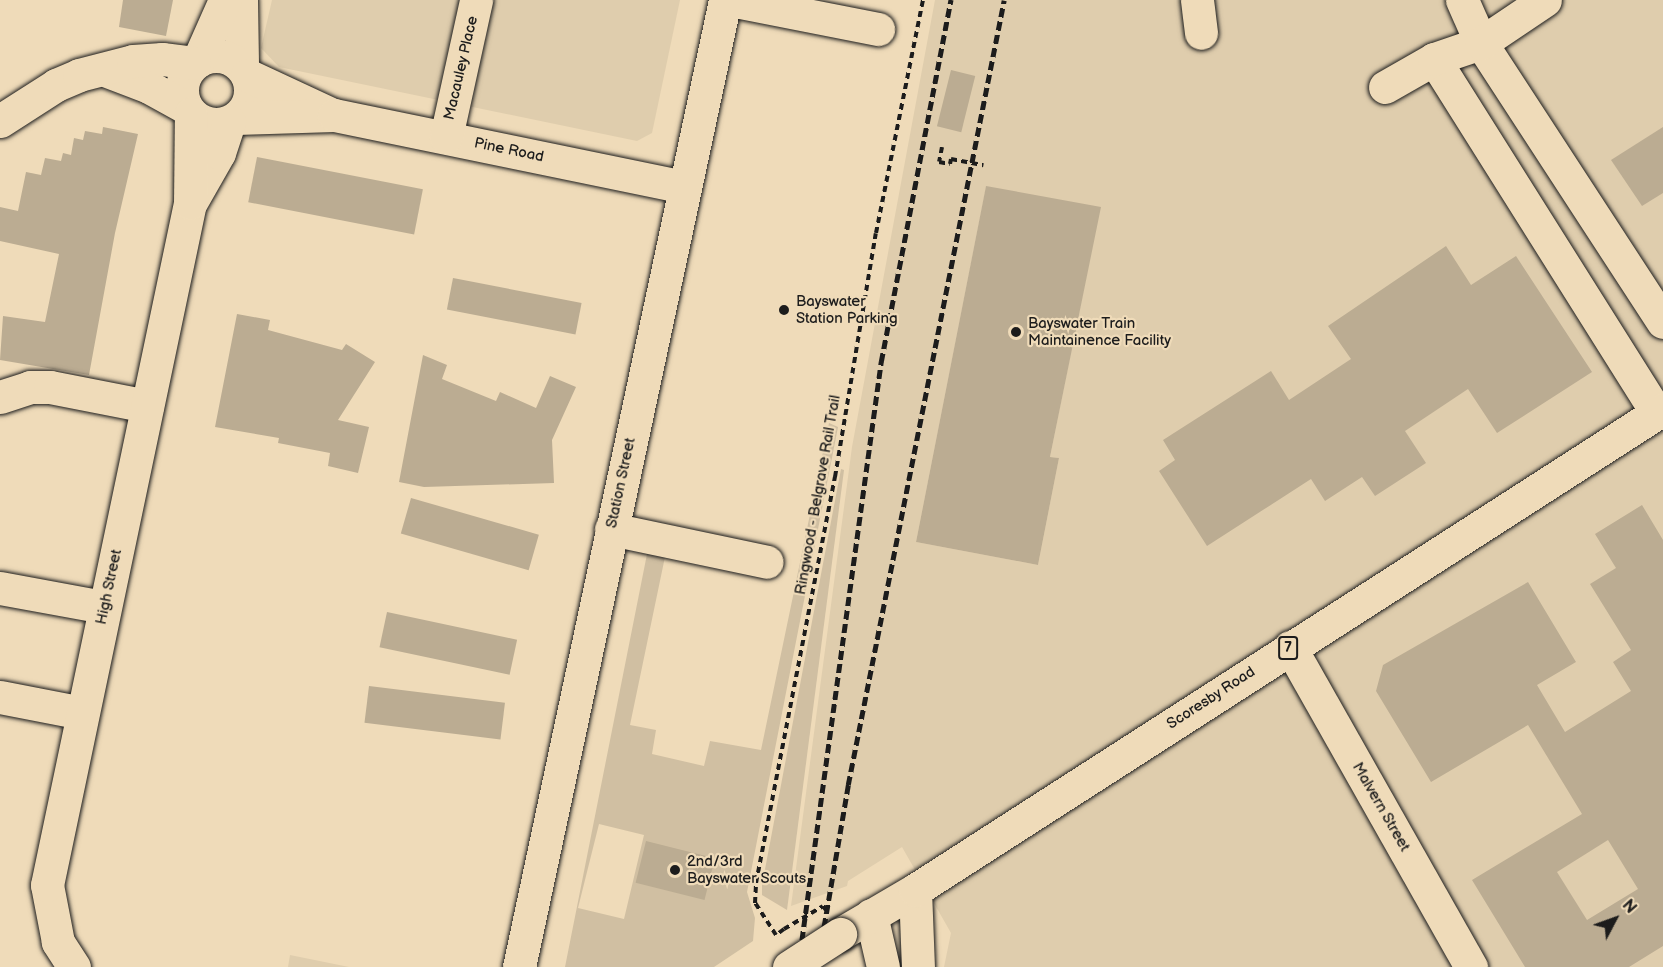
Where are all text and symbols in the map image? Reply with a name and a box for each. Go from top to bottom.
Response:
street label: Macauley Place [440,14,482,122]
street label: Pine Road [473,134,545,166]
place label: Bayswater Station Parking [796,292,898,327]
marker: Bayswater Station Parking [777,303,791,317]
place label: Bayswater Train Maintainence Facility [1028,314,1171,349]
marker: Bayswater Train Maintainence Facility [1009,325,1023,339]
street label: Ringwood - Belgrave Rail Trail [791,393,845,597]
street label: Station Street [603,436,639,530]
street label: High Street [92,548,126,626]
road number: 7 [1278,637,1298,659]
street label: Scoresby Road [1163,663,1259,733]
street label: Malvern Street [1348,759,1414,855]
place label: 2nd/3rd Bayswater Scouts [687,852,806,887]
marker: 2nd/3rd Bayswater Scouts [668,863,682,877]
north arrow [1585,889,1645,949]
text: N [1618,896,1640,918]

